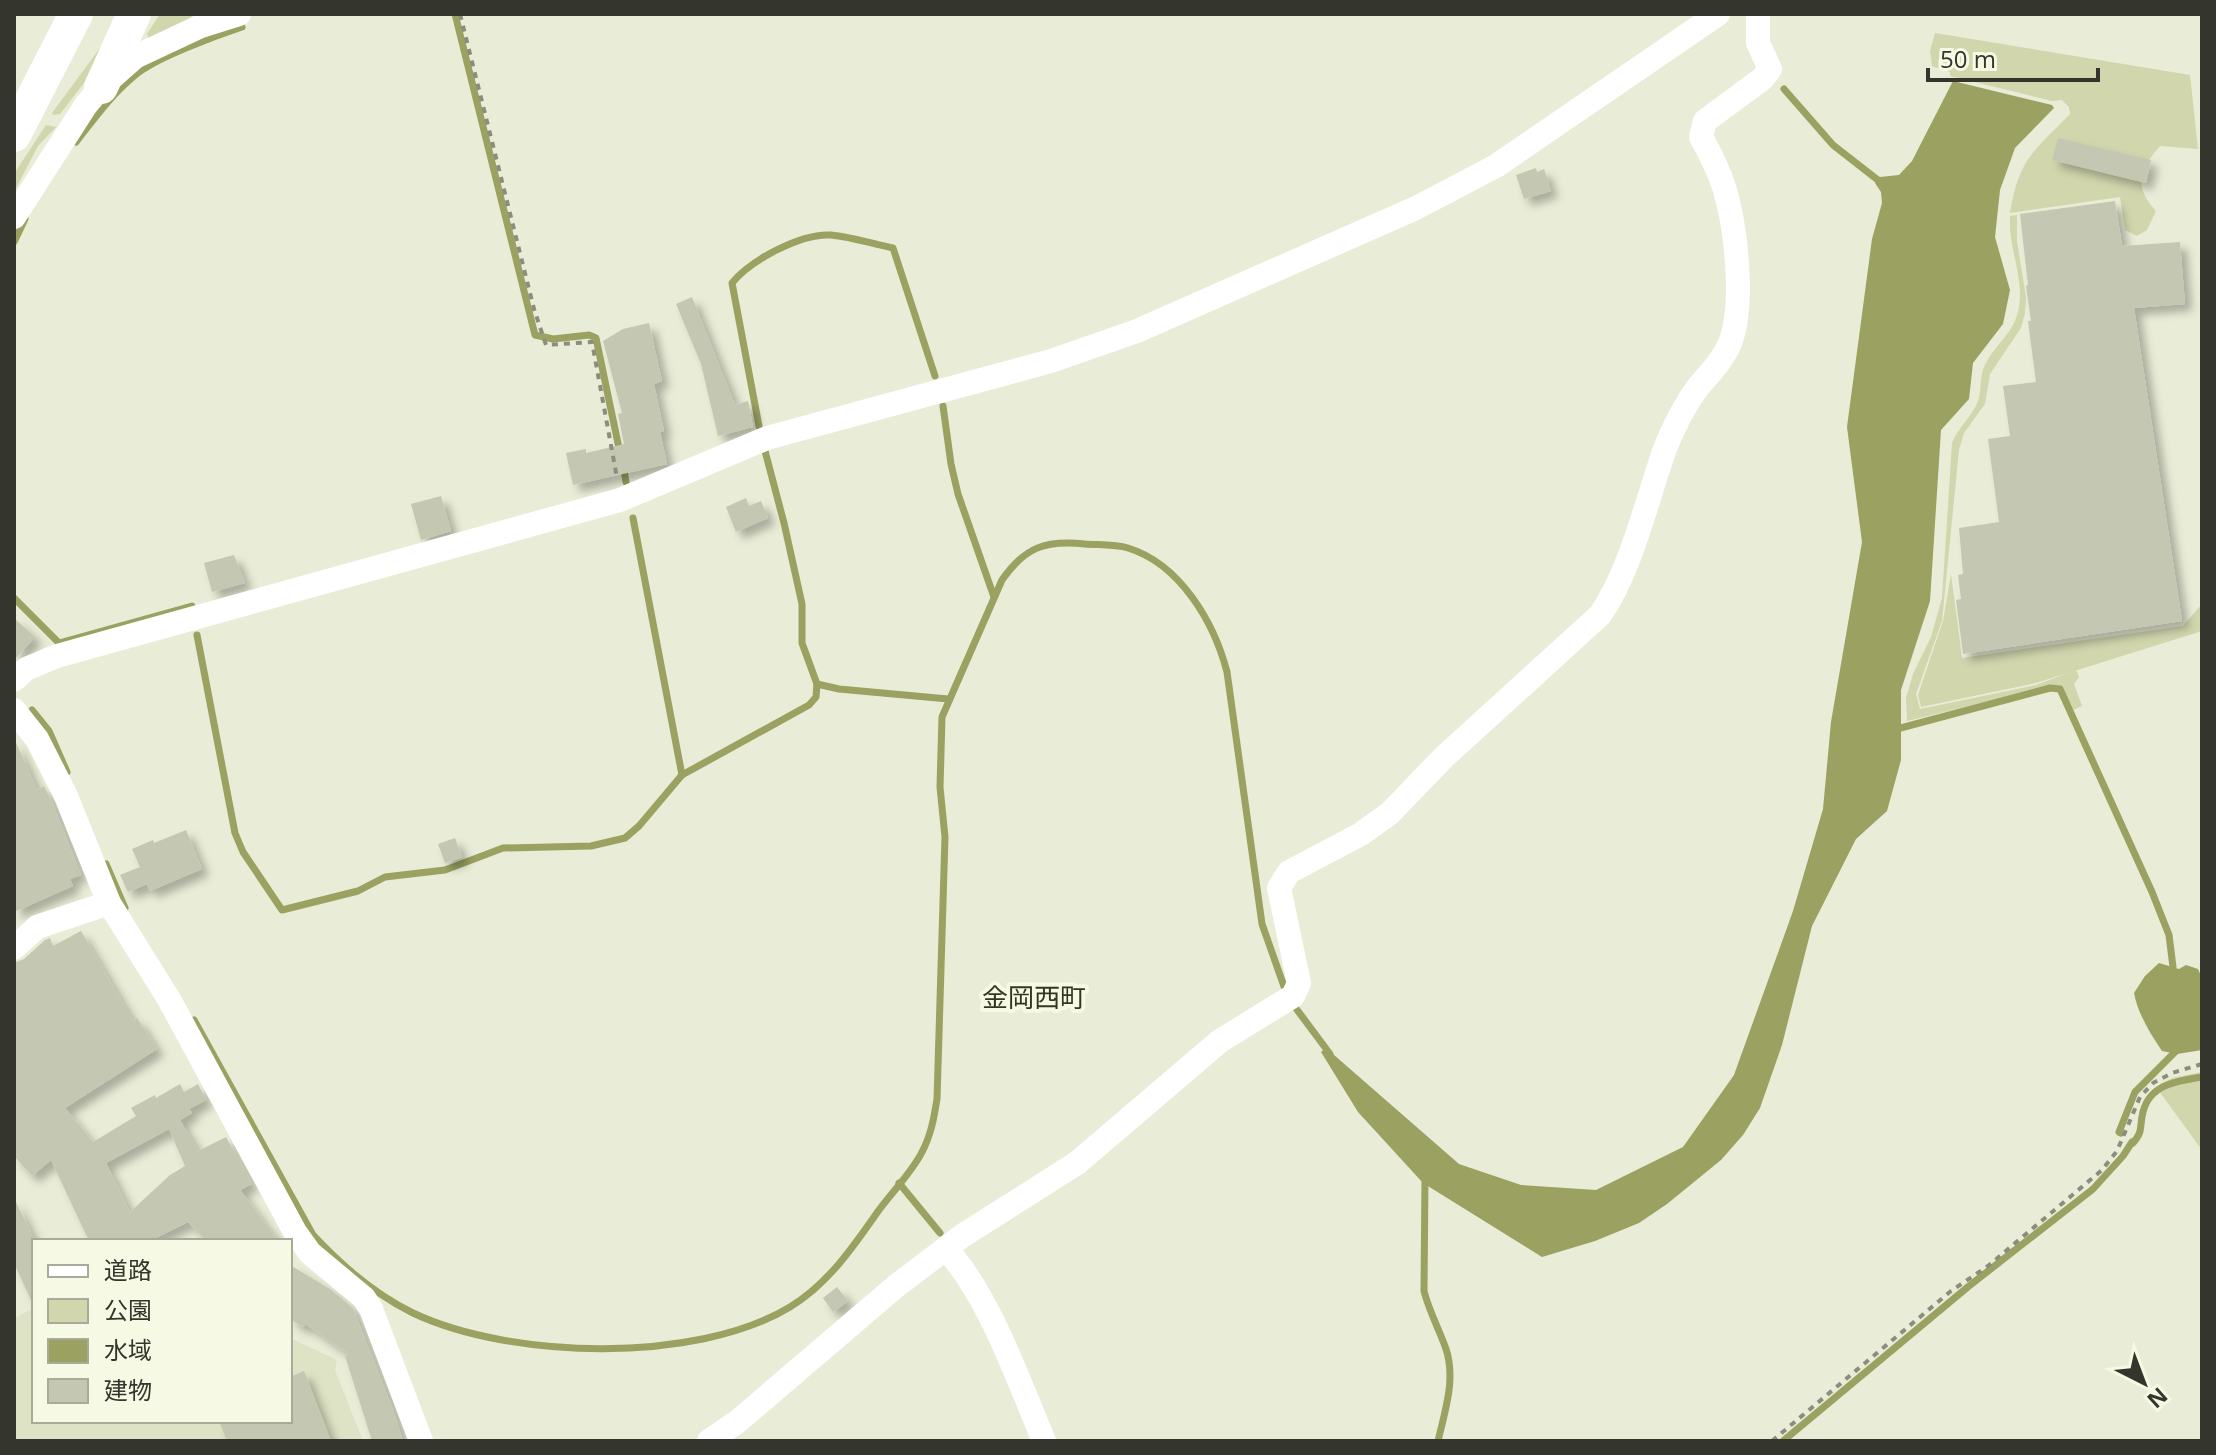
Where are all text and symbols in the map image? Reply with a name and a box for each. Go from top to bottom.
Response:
scale bar [1928,32,2098,82]
text: 50 m [1940,42,1996,75]
district label: 金岡西町 [982,979,1086,1015]
legend [32,1239,292,1423]
text: 道路 [104,1253,152,1286]
text: 公園 [104,1293,152,1326]
text: 水域 [104,1333,152,1366]
north arrow [2104,1343,2184,1423]
text: 建物 [104,1373,152,1406]
text: N [2141,1381,2175,1416]

